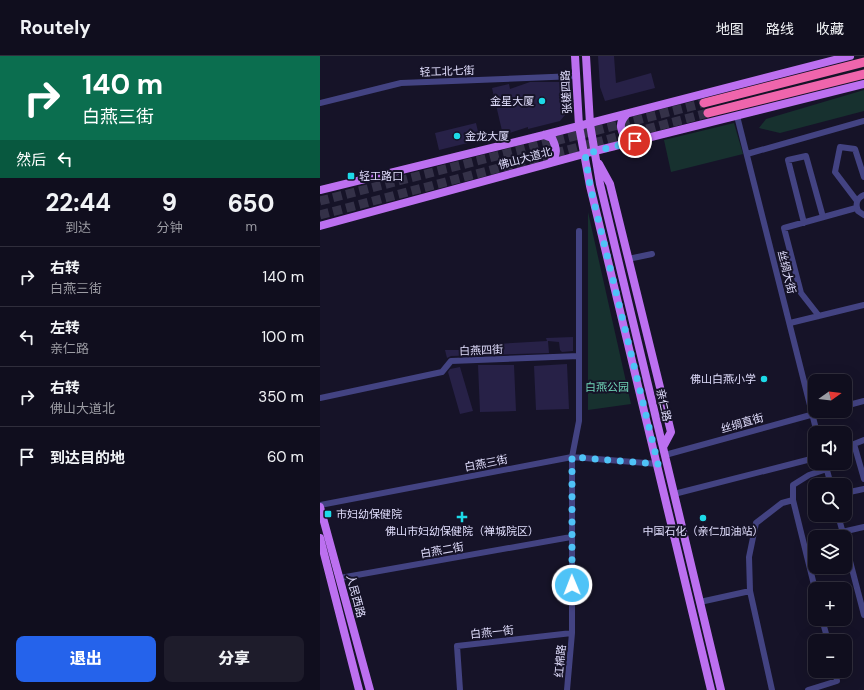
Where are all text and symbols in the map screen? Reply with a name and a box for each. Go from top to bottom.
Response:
text: Routely [20,15,91,40]
text: 地图 [716,20,744,38]
text: 路线 [766,20,794,38]
text: 收藏 [816,20,844,38]
street label: 轻工北七街 [419,63,475,79]
text: 140 m [82,66,163,103]
street label: 张槎四路 [558,70,574,114]
icon: right [16,72,68,124]
place label: 金星大厦 [490,94,534,108]
marker: 金星大厦 [537,96,547,106]
text: 白燕三街 [82,105,154,129]
pin [618,124,652,158]
place label: 金龙大厦 [465,129,509,143]
icon: arrive [624,130,646,152]
marker: 金龙大厦 [452,131,462,141]
street label: 佛山大道北 [497,144,553,172]
icon: left [54,148,76,170]
text: 然后 [16,150,46,170]
place label: 轻工路口 [359,169,403,183]
marker: 轻工路口 [346,171,356,181]
text: 22:44 [45,187,111,218]
text: 9 [162,187,177,218]
text: 650 [228,188,275,219]
text: m [245,218,257,235]
text: 到达 [65,219,91,236]
text: 分钟 [156,219,182,236]
street label: 丝绸大街 [775,249,799,295]
text: 右转 [50,258,80,278]
icon: right [16,266,38,288]
text: 140 m [263,267,304,287]
text: 白燕三街 [50,280,102,297]
text: 左转 [50,318,80,338]
icon: left [16,326,38,348]
text: 100 m [261,327,304,347]
text: 亲仁路 [50,340,89,357]
street label: 白燕四街 [459,342,503,358]
place label: 佛山白燕小学 [690,372,756,386]
marker: 佛山白燕小学 [759,374,769,384]
north arrow [808,374,852,418]
map controls [808,374,852,678]
text: 右转 [50,378,80,398]
park label: 白燕公园 [585,380,629,394]
icon: right [16,386,38,408]
text: 350 m [258,387,304,407]
street label: 亲仁路 [653,387,675,423]
text: 佛山大道北 [50,400,115,417]
street label: 丝绸直街 [719,410,765,436]
button: sound [808,426,852,470]
icon: arrive [16,446,38,468]
text: 60 m [267,447,304,467]
text: 到达目的地 [50,448,125,468]
street label: 白燕三街 [463,452,509,474]
button: search [808,478,852,522]
place label: 市妇幼保健院 [336,507,402,521]
marker: 市妇幼保健院 [323,509,333,519]
marker: 佛山市妇幼保健院（禅城院区） [456,511,468,523]
marker: 中国石化（亲仁加油站） [698,513,708,523]
place label: 佛山市妇幼保健院（禅城院区） [385,524,539,538]
place label: 中国石化（亲仁加油站） [643,524,764,538]
button: layers [808,530,852,574]
street label: 白燕二街 [419,539,465,561]
position arrow [551,564,593,606]
street label: 人民西路 [344,573,368,619]
button: + [808,582,852,626]
street label: 白燕一街 [469,623,515,641]
button: − [808,634,852,678]
button: 退出 [16,636,156,682]
button: 分享 [164,636,304,682]
street label: 红棉路 [552,644,568,678]

